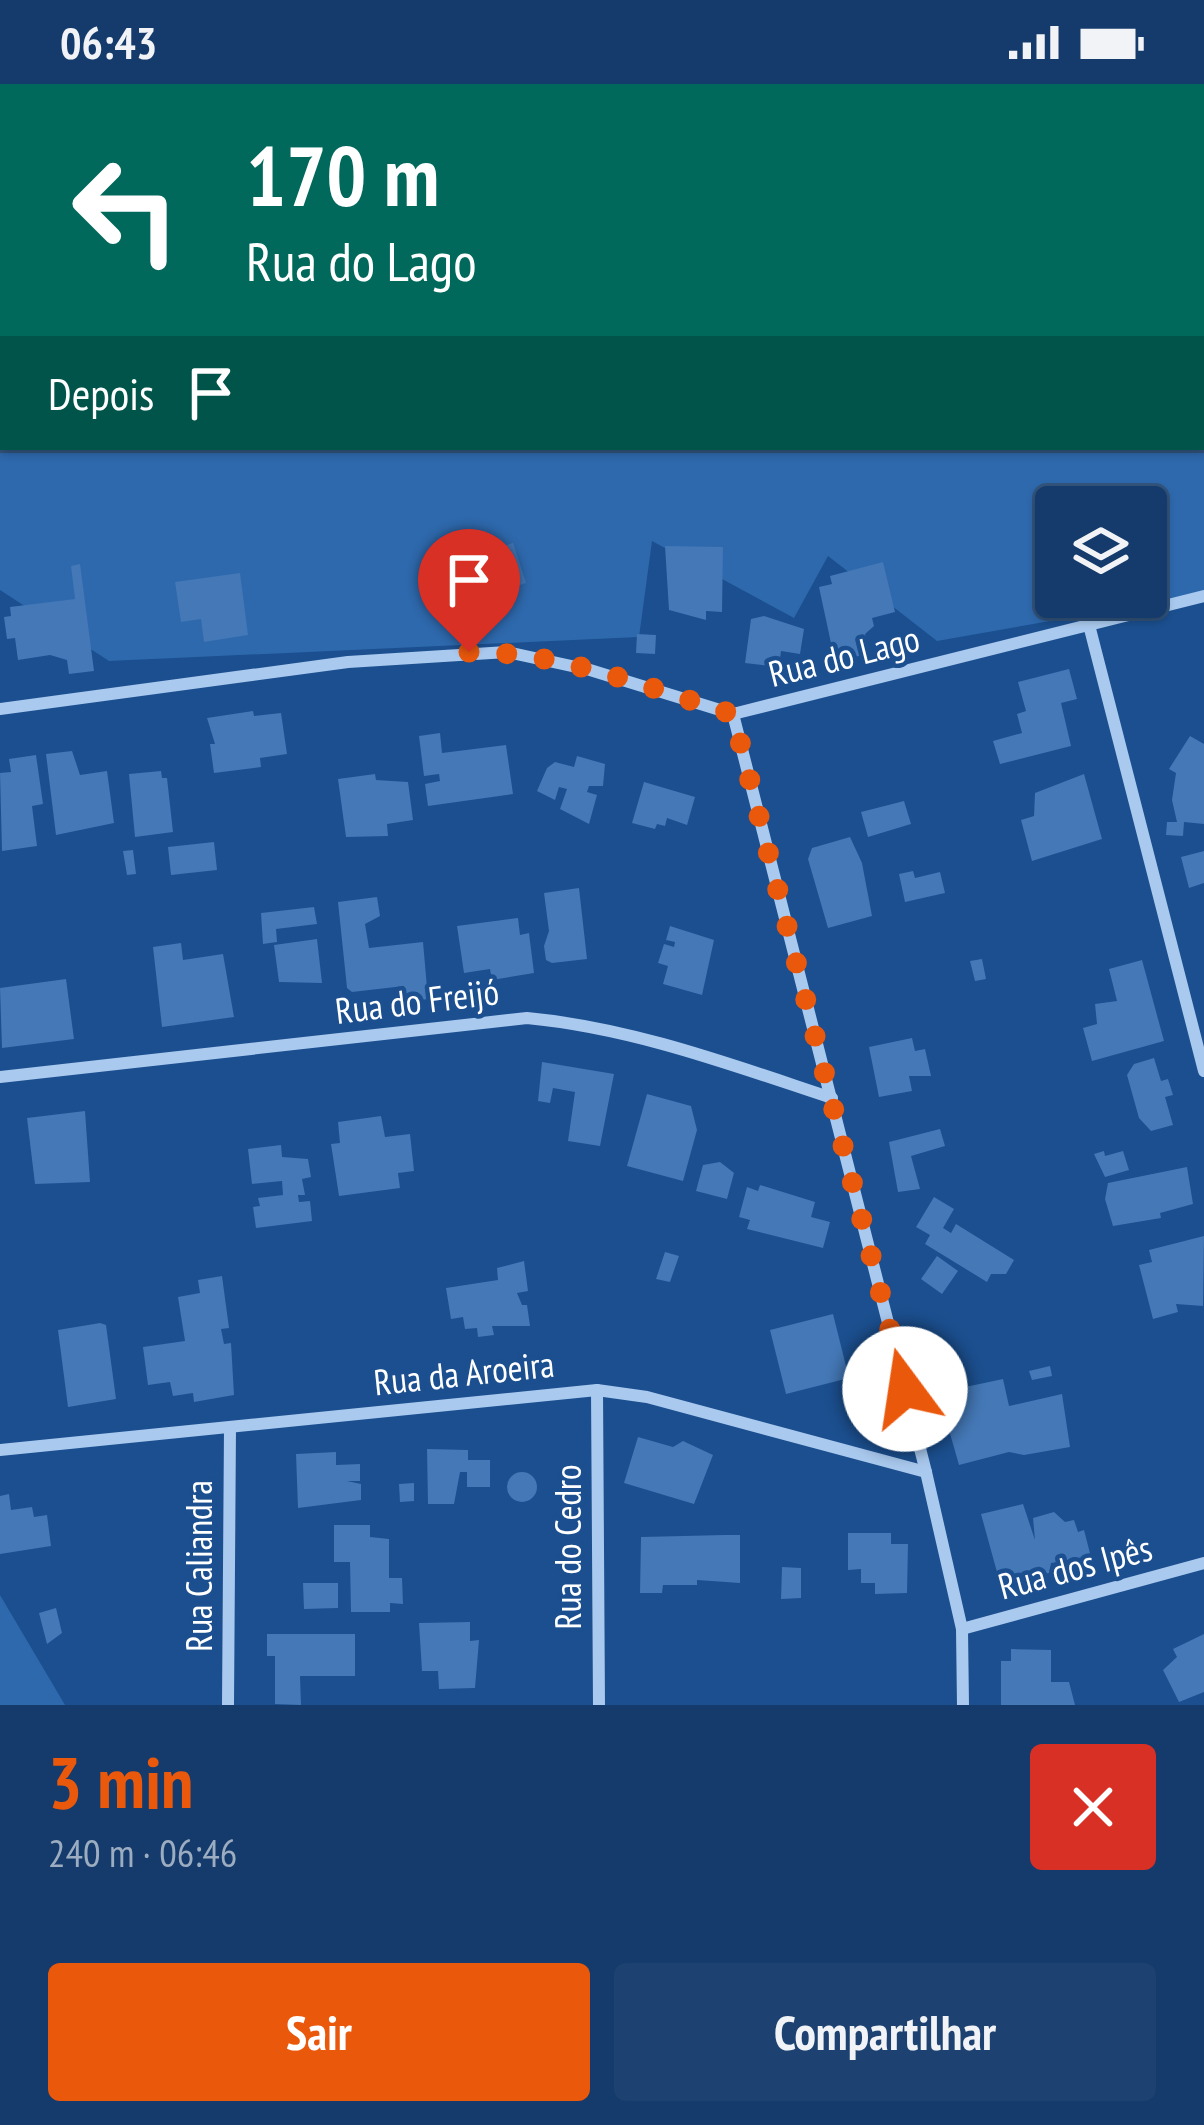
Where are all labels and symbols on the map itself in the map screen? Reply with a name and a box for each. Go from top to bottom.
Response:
pin [418,529,520,652]
street label: Rua do Lago [764,614,924,697]
street label: Rua do Freijó [332,967,501,1034]
position arrow [842,1326,968,1452]
street label: Rua da Aroeira [371,1340,556,1405]
street label: Rua do Cedro [544,1464,591,1630]
street label: Rua Caliandra [175,1480,222,1652]
street label: Rua dos Ipês [993,1524,1157,1610]

